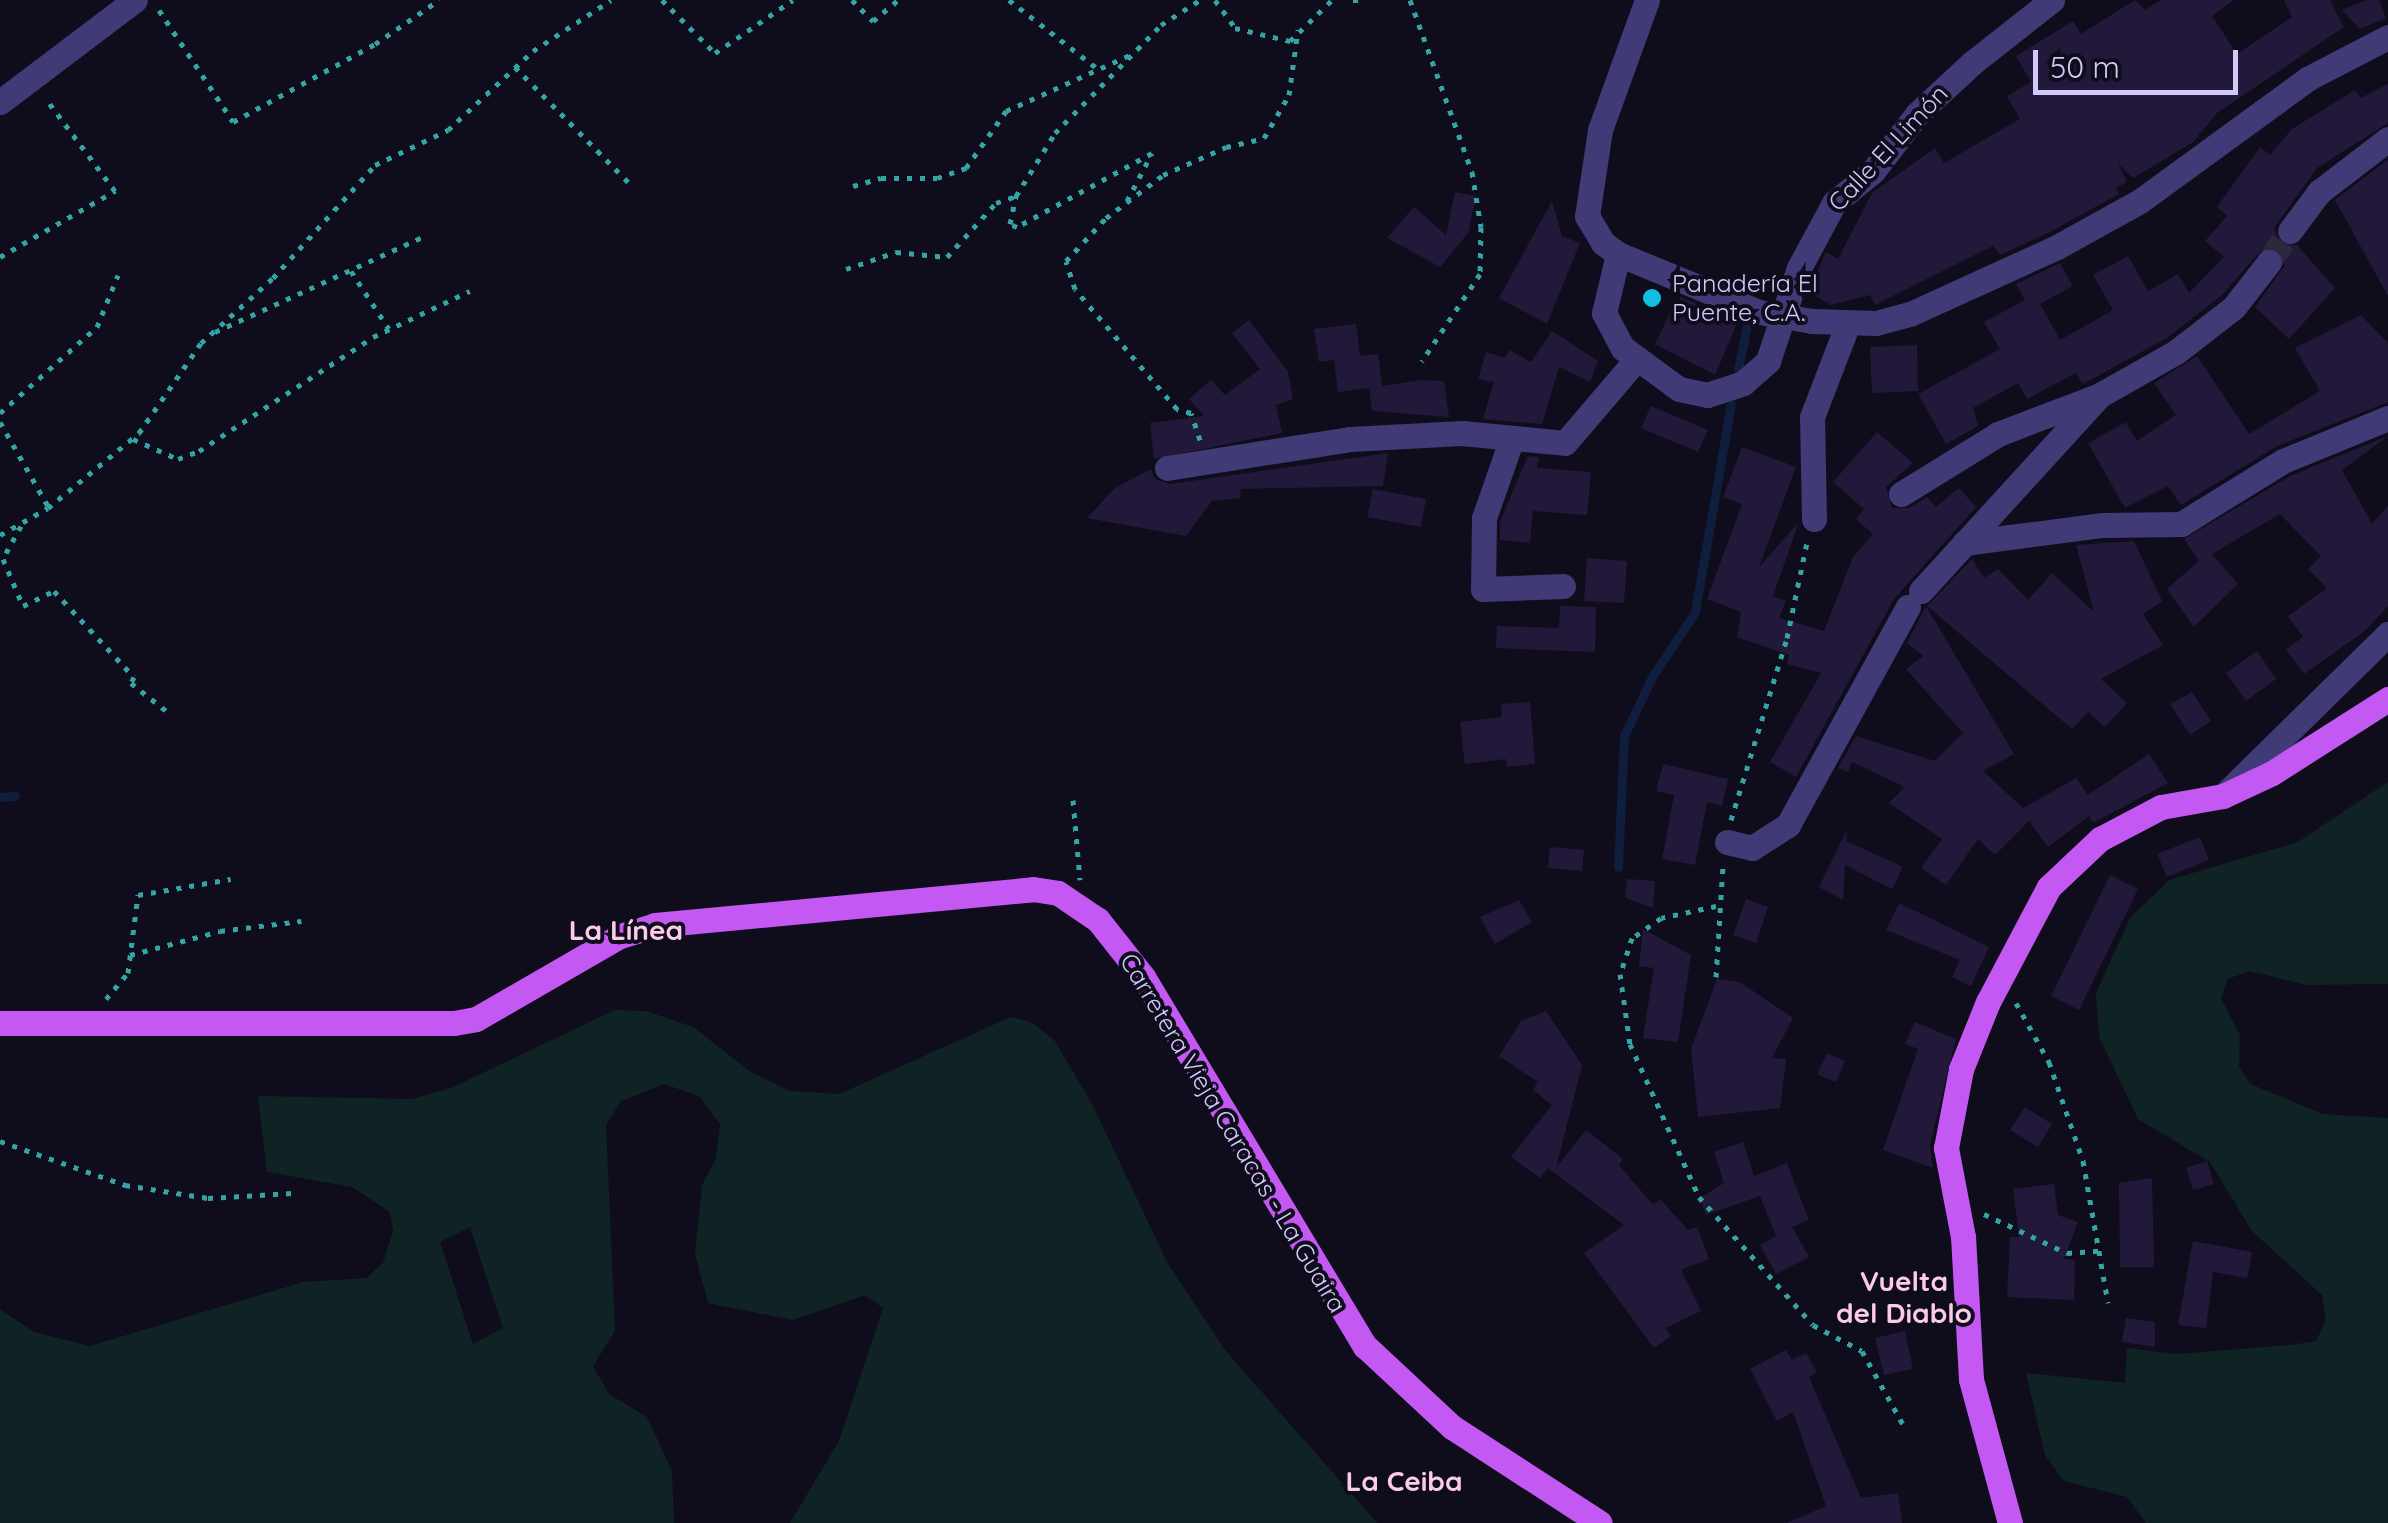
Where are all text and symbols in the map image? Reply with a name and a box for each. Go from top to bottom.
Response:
scale bar [2038,30,2243,92]
text: 50 m [2050,48,2120,86]
street label: Calle El Limón [1822,79,1954,217]
place label: Panadería El Puente, C.A. [1672,269,1818,328]
marker: Panadería El Puente, C.A. [1641,287,1663,309]
district label: La Línea [569,913,683,947]
street label: Carretera Vieja Caracas - La Guaira [1114,948,1352,1318]
district label: Vuelta del Diablo [1836,1264,1972,1330]
district label: La Ceiba [1345,1464,1463,1498]

